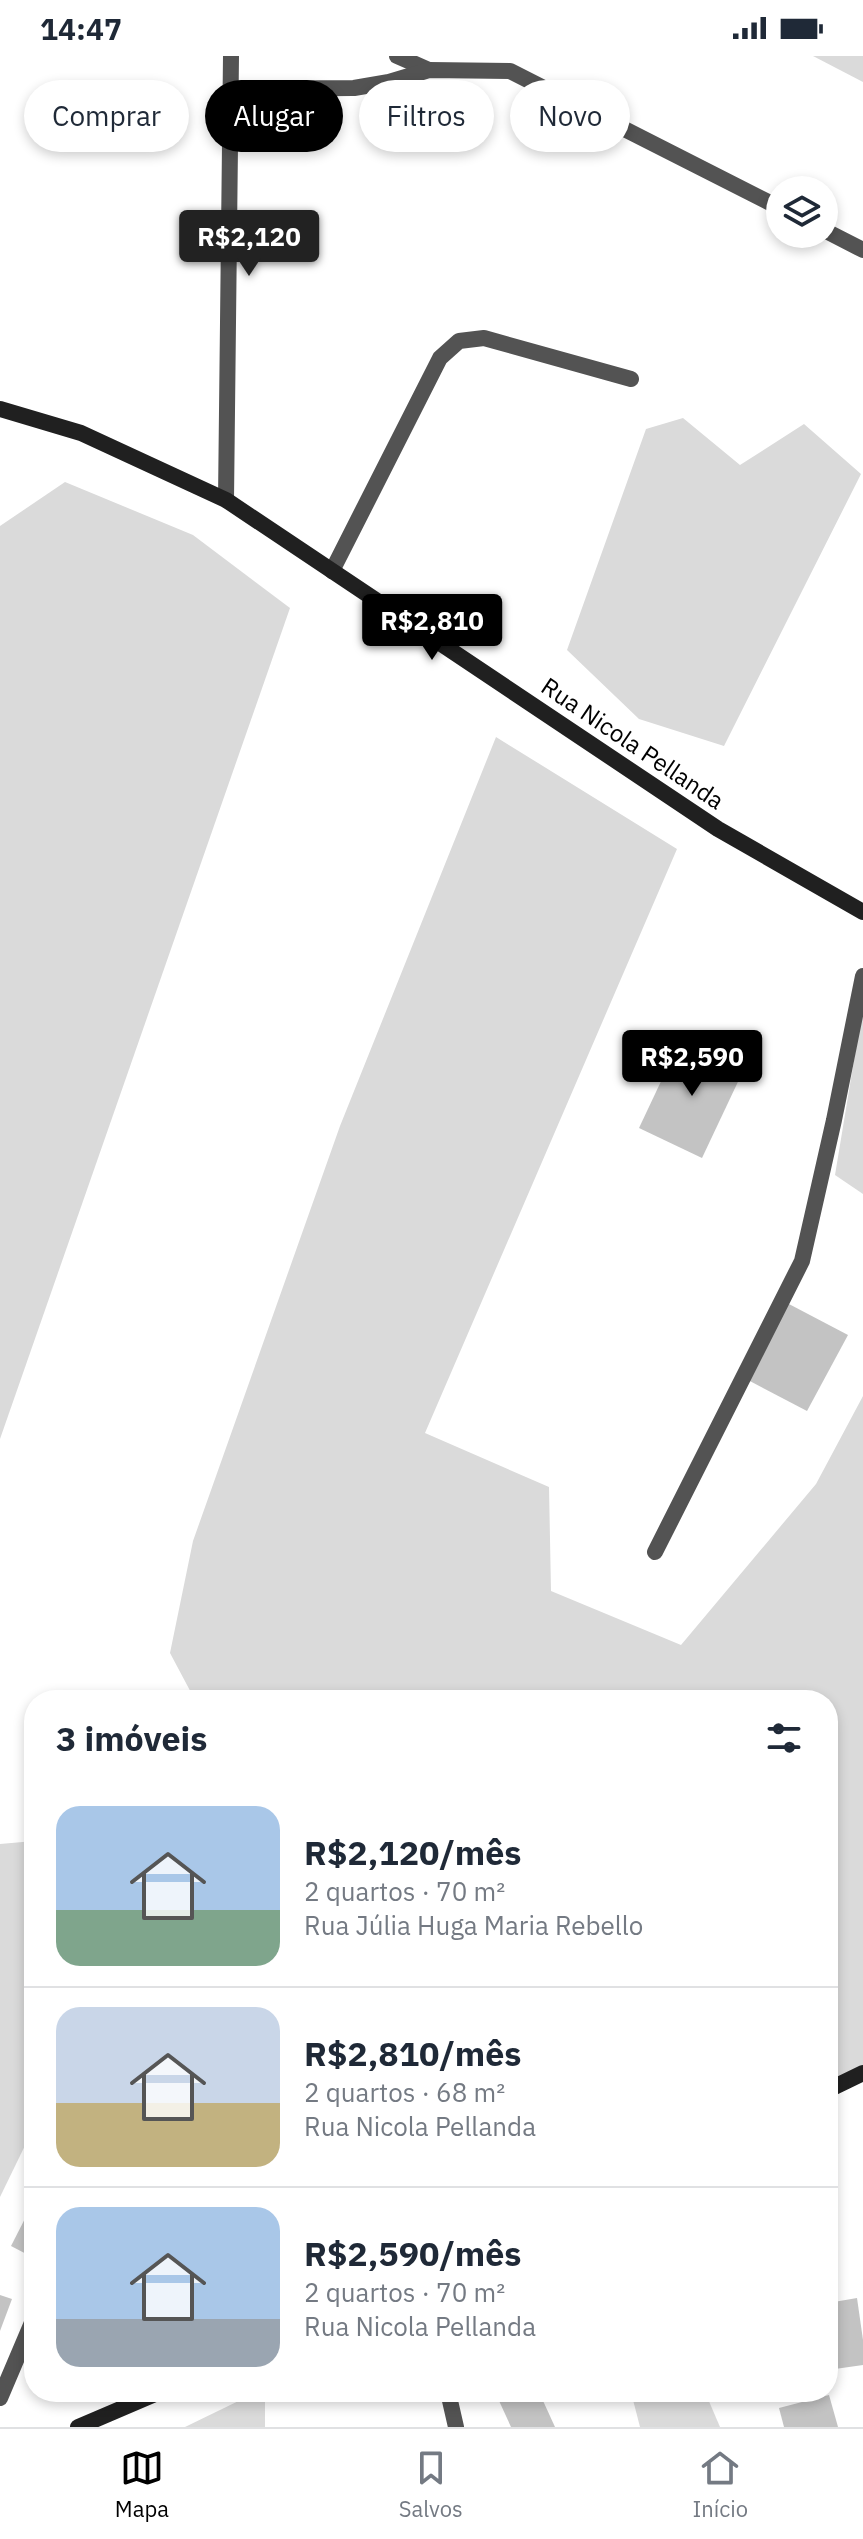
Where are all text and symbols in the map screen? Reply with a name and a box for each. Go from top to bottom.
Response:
text: 14:47 [40,9,122,48]
chip: Comprar [24,80,189,152]
chip: Alugar [205,80,343,152]
chip: Filtros [359,80,494,152]
chip: Novo [510,80,630,152]
map controls [766,176,838,248]
button: layers [766,176,838,248]
pin: R$2,120 [175,210,323,278]
text: R$2,120 [197,219,301,253]
pin: R$2,810 [358,594,506,662]
text: R$2,810 [380,603,484,637]
street label: Rua Nicola Pellanda [535,670,731,816]
pin: R$2,590 [618,1030,766,1098]
text: R$2,590 [640,1039,744,1073]
text: 3 imóveis [56,1716,207,1760]
icon: filters [762,1716,806,1760]
text: R$2,120/mês [304,1830,521,1874]
icon: home [120,1838,216,1934]
text: 2 quartos · 70 m² [304,1874,505,1908]
text: Rua Júlia Huga Maria Rebello [304,1908,643,1942]
text: R$2,810/mês [304,2031,521,2075]
icon: home [120,2039,216,2135]
text: 2 quartos · 68 m² [304,2075,505,2109]
text: Rua Nicola Pellanda [304,2109,536,2143]
text: R$2,590/mês [304,2231,521,2275]
icon: home [120,2239,216,2335]
text: 2 quartos · 70 m² [304,2275,505,2309]
text: Rua Nicola Pellanda [304,2309,536,2343]
tab: Mapa [115,2446,169,2523]
tab: Salvos [399,2446,463,2523]
tab: Início [692,2446,748,2523]

